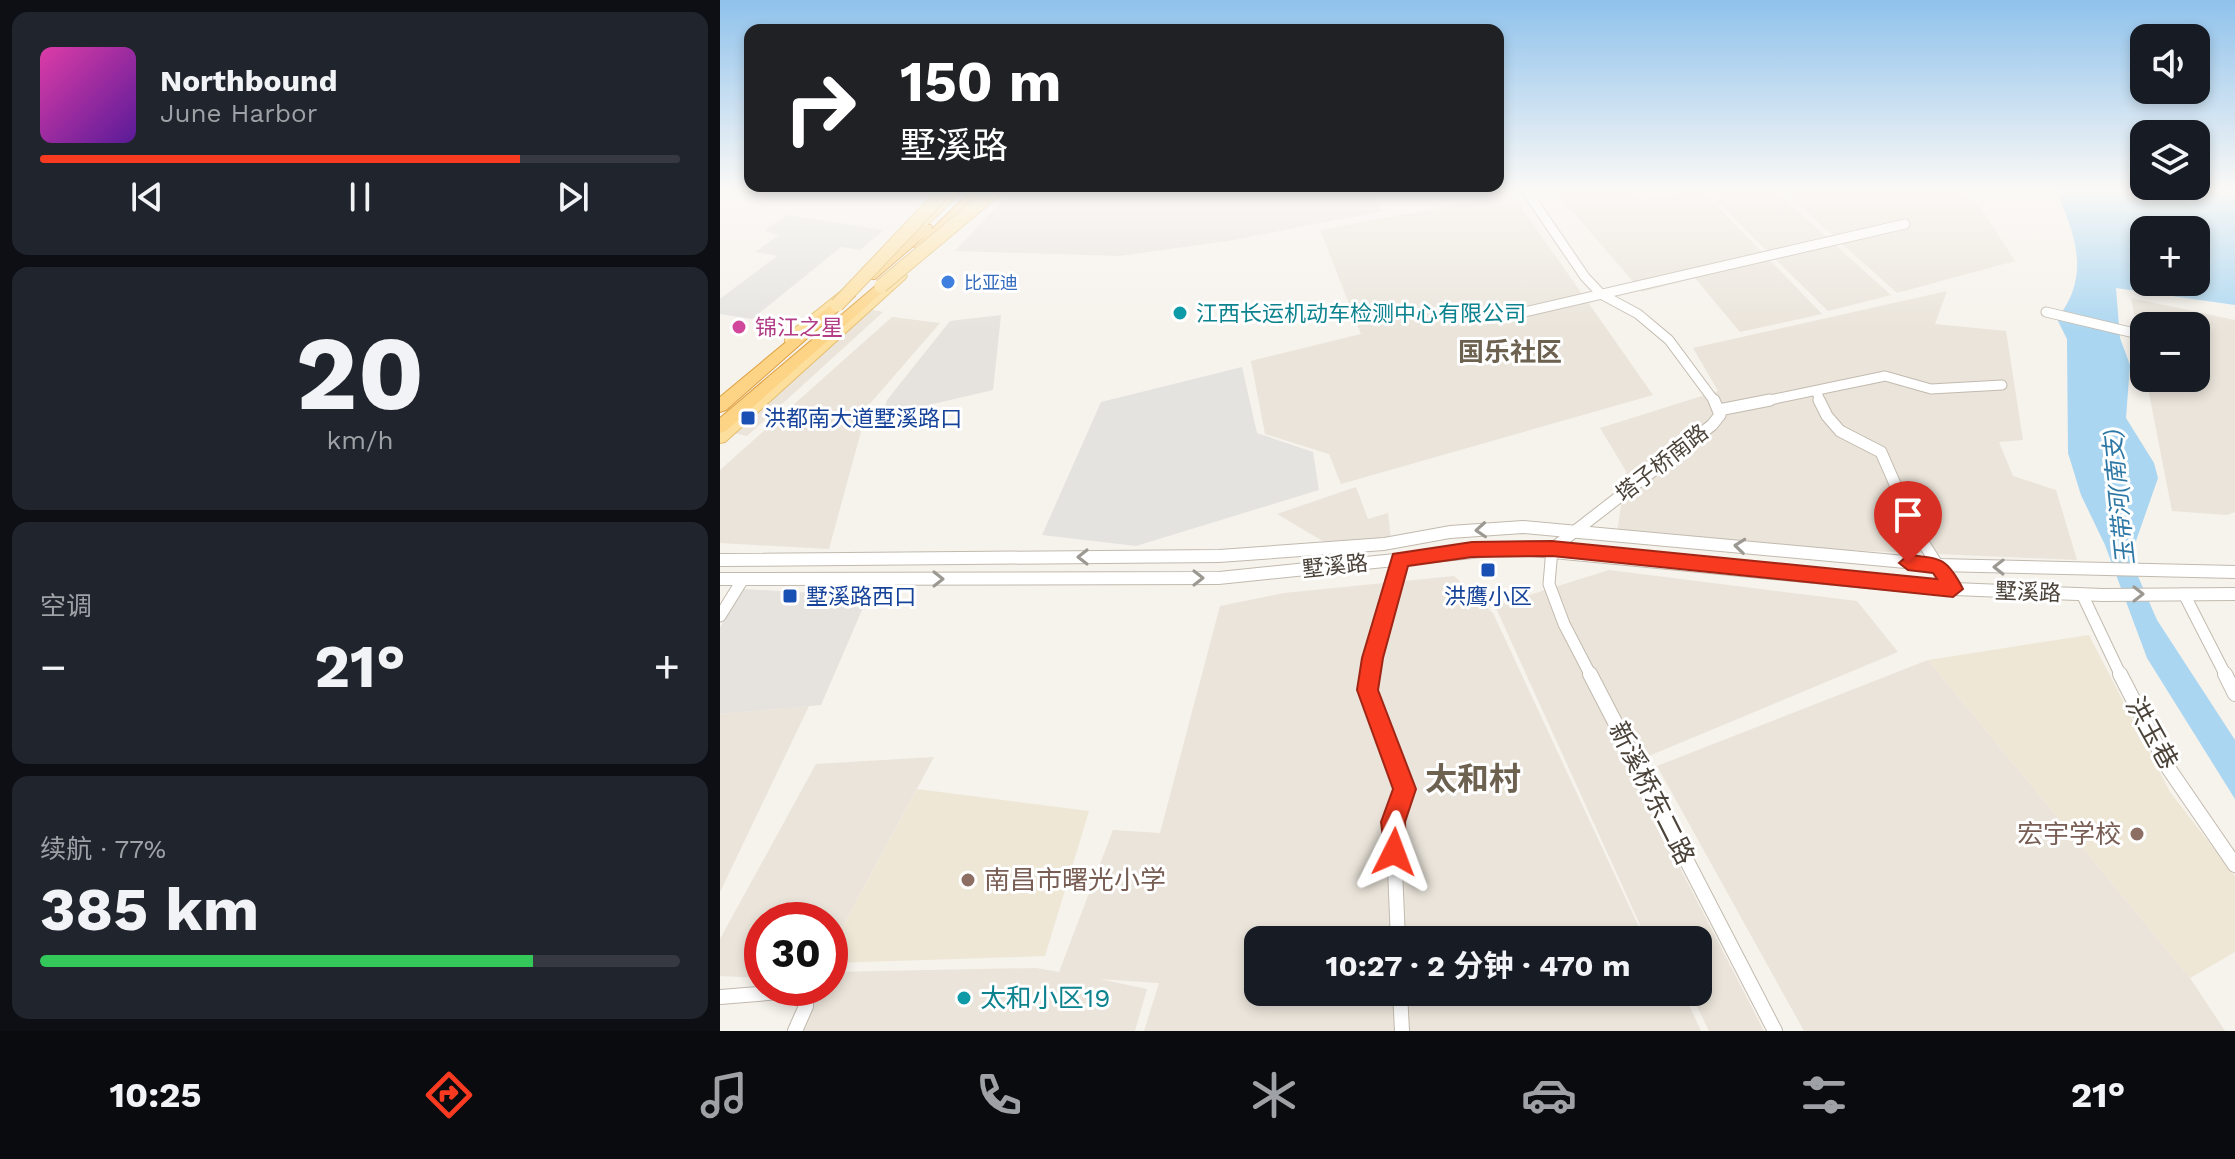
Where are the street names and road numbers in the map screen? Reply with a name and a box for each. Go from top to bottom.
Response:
street label: 塔子桥南路 [1611,419,1713,507]
street label: 墅溪路 [1301,550,1369,582]
street label: 墅溪路 [1995,578,2061,606]
street label: 洪玉巷 [2120,692,2184,774]
street label: 新溪桥东二路 [1603,717,1701,869]

